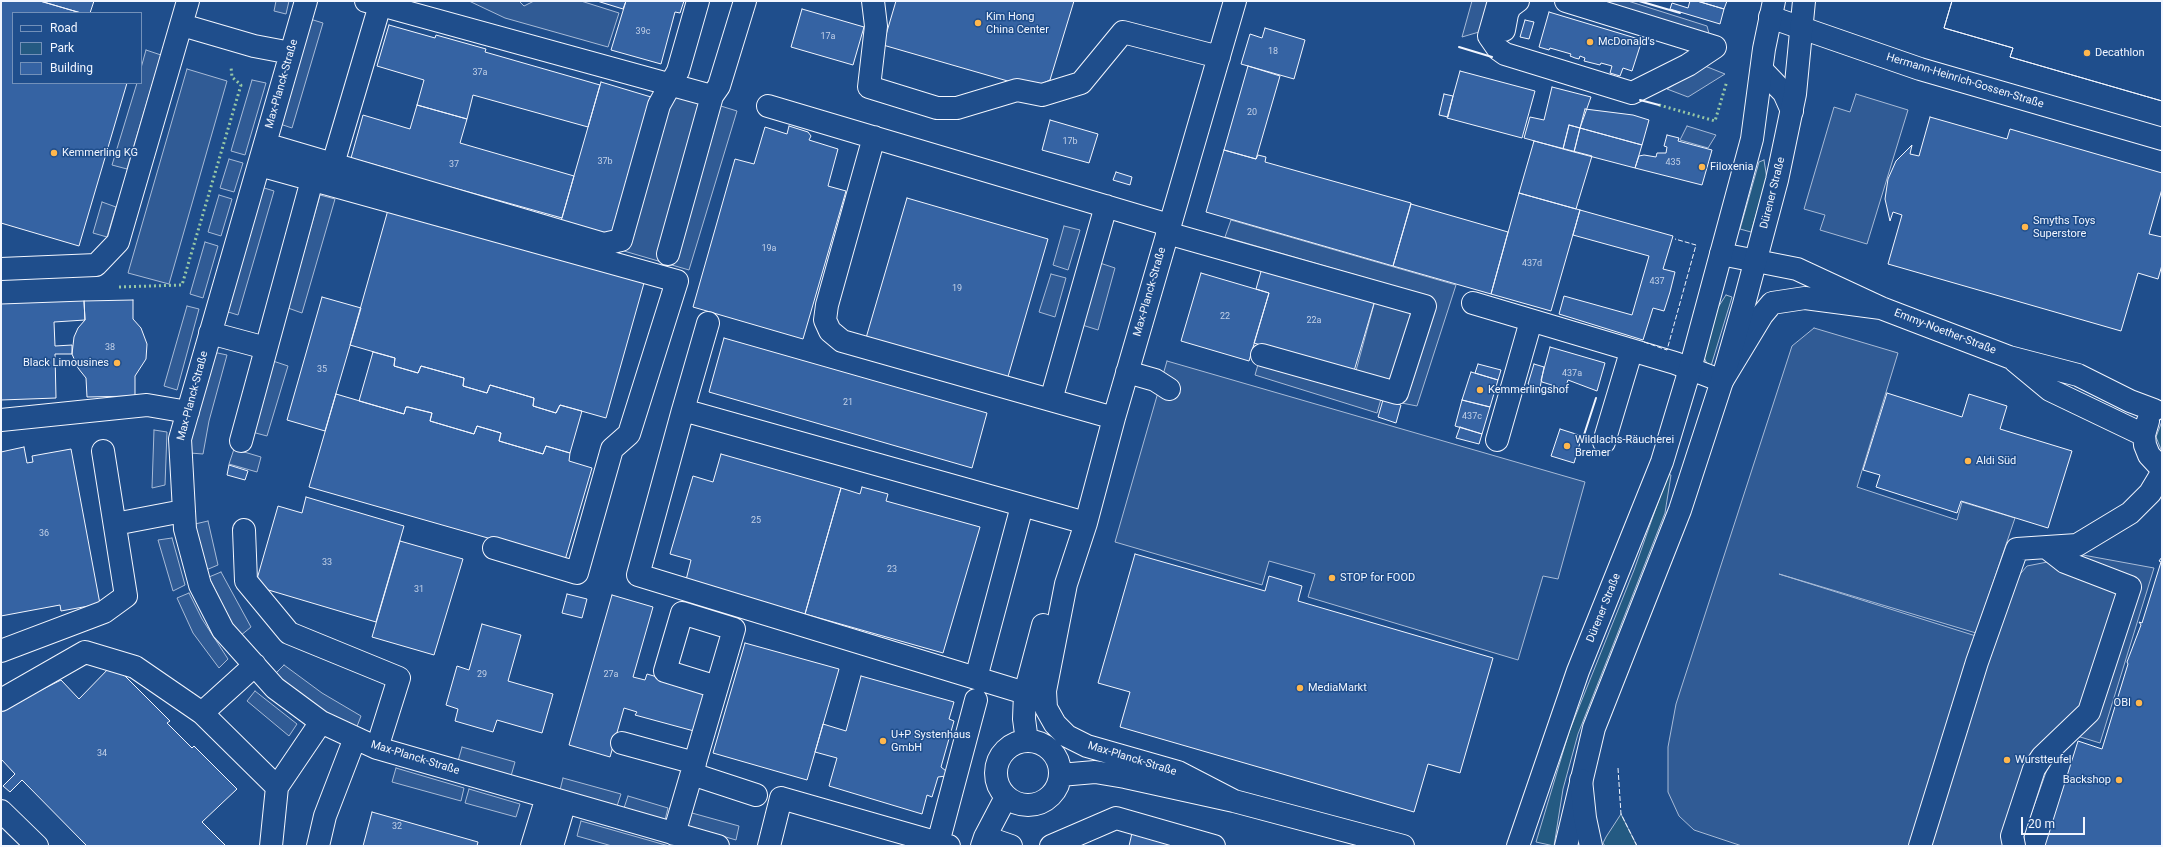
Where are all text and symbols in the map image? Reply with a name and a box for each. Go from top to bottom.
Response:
place label: Kim Hong China Center [986,10,1049,36]
legend [12,12,142,84]
marker: Kim Hong China Center [973,18,983,28]
text: Road [50,21,78,35]
house number: 39c [636,27,650,37]
house number: 17a [820,32,836,42]
place label: McDonald's [1598,35,1655,49]
marker: McDonald's [1585,37,1595,47]
street label: Max-Planck-Straße [263,38,301,130]
text: Park [50,41,74,55]
place label: Decathlon [2095,46,2144,60]
house number: 18 [1268,47,1278,57]
marker: Decathlon [2082,48,2092,58]
street label: Hermann-Heinrich-Gossen-Straße [1885,51,2045,111]
text: Building [50,61,93,75]
house number: 37a [472,68,488,78]
house number: 20 [1247,108,1257,118]
house number: 17b [1062,137,1078,147]
place label: Kemmerling KG [62,146,138,160]
marker: Kemmerling KG [49,148,59,158]
street label: Dürener Straße [1758,156,1788,230]
house number: 37b [597,157,613,167]
house number: 435 [1665,158,1681,168]
house number: 37 [449,160,459,170]
place label: Filoxenia [1710,160,1754,174]
marker: Filoxenia [1697,162,1707,172]
place label: Smyths Toys Superstore [2033,214,2096,240]
marker: Smyths Toys Superstore [2020,222,2030,232]
house number: 19a [761,244,777,254]
street label: Max-Planck-Straße [1131,246,1169,338]
house number: 437d [1522,259,1542,269]
house number: 437 [1649,277,1665,287]
house number: 19 [952,284,962,294]
street label: Emmy-Noether-Straße [1892,306,1998,358]
house number: 22 [1220,312,1230,322]
house number: 22a [1306,316,1322,326]
house number: 38 [105,343,115,353]
street label: Max-Planck-Straße [175,350,211,442]
place label: Black Limousines [23,356,109,370]
marker: Black Limousines [112,358,122,368]
house number: 35 [317,365,327,375]
house number: 437a [1562,369,1582,379]
place label: Kemmerlingshof [1488,383,1569,397]
marker: Kemmerlingshof [1475,385,1485,395]
house number: 21 [843,398,853,408]
house number: 437c [1462,412,1482,422]
place label: Wildlachs-Räucherei Bremer [1575,433,1674,459]
marker: Wildlachs-Räucherei Bremer [1562,441,1572,451]
place label: Aldi Süd [1976,454,2016,468]
marker: Aldi Süd [1963,456,1973,466]
house number: 25 [751,516,761,526]
house number: 36 [39,529,49,539]
house number: 33 [322,558,332,568]
house number: 23 [887,565,897,575]
place label: STOP for FOOD [1340,571,1415,585]
street label: Dürener Straße [1584,572,1624,644]
marker: STOP for FOOD [1327,573,1337,583]
house number: 31 [414,585,424,595]
house number: 29 [477,670,487,680]
house number: 27a [603,670,619,680]
place label: MediaMarkt [1308,681,1367,695]
marker: MediaMarkt [1295,683,1305,693]
place label: OBI [2114,696,2131,710]
marker: OBI [2134,698,2144,708]
place label: U+P Systenhaus GmbH [891,728,971,754]
marker: U+P Systenhaus GmbH [878,736,888,746]
street label: Max-Planck-Straße [369,738,461,778]
street label: Max-Planck-Straße [1086,739,1178,779]
house number: 34 [97,749,107,759]
place label: Wurstteufel [2015,753,2071,767]
marker: Wurstteufel [2002,755,2012,765]
place label: Backshop [2063,773,2111,787]
marker: Backshop [2114,775,2124,785]
scale bar [2023,809,2087,835]
text: 20 m [2028,817,2055,831]
house number: 32 [392,822,402,832]

